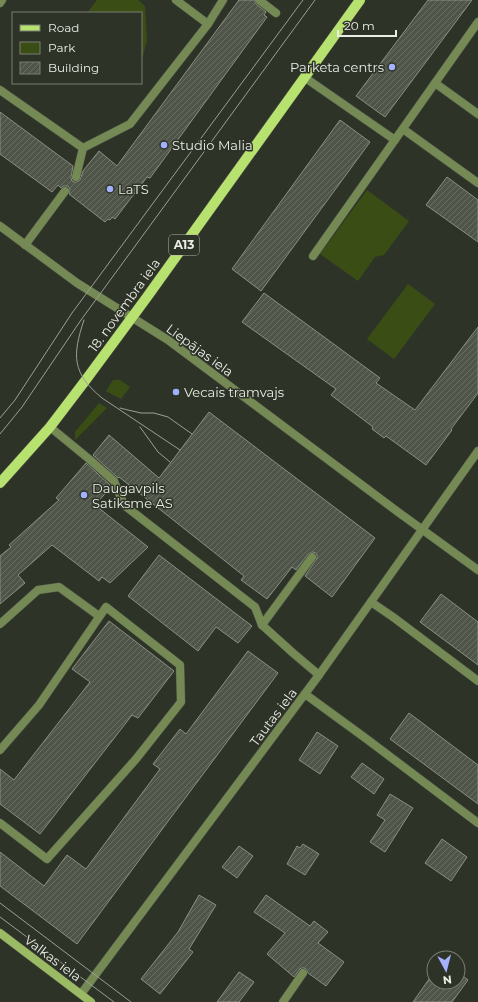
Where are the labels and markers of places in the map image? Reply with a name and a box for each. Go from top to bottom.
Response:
place label: Parketa centrs [290,59,384,75]
marker: Parketa centrs [387,62,397,72]
place label: Studio Malia [172,137,253,153]
marker: Studio Malia [159,140,169,150]
place label: LaTS [118,181,149,197]
marker: LaTS [105,184,115,194]
place label: Vecais tramvajs [184,384,284,400]
marker: Vecais tramvajs [171,387,181,397]
place label: Daugavpils Satiksme AS [92,480,173,511]
marker: Daugavpils Satiksme AS [79,490,89,500]

